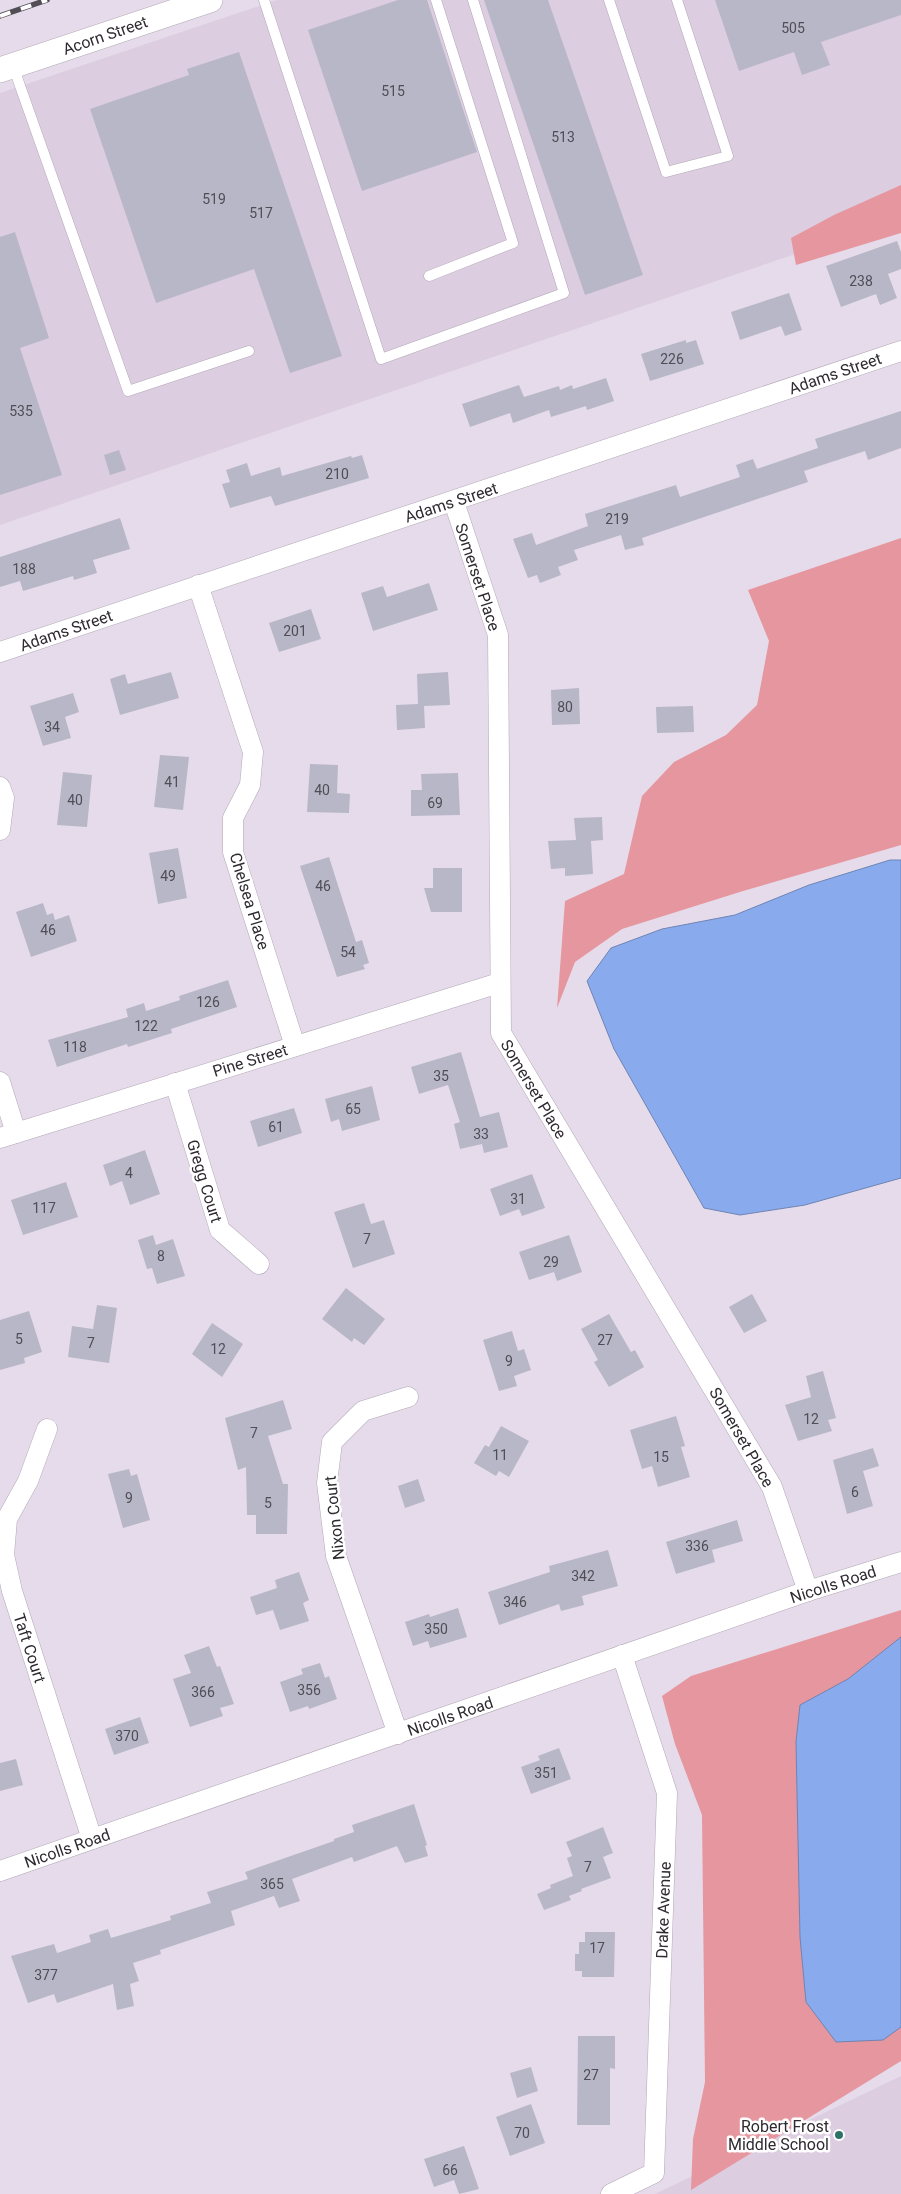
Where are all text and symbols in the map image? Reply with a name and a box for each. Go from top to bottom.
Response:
street label: Acorn Street [60,12,150,59]
house number: 505 [781,20,805,36]
house number: 515 [381,83,405,99]
house number: 513 [551,129,575,145]
house number: 519 [202,191,226,207]
house number: 517 [249,205,273,221]
house number: 238 [849,273,873,289]
street label: Adams Street [786,349,884,398]
house number: 226 [660,351,684,367]
house number: 535 [9,403,33,419]
house number: 210 [325,466,349,482]
street label: Adams Street [402,479,500,526]
house number: 219 [605,511,629,527]
street label: Somerset Place [451,521,504,633]
house number: 188 [12,561,36,577]
street label: Adams Street [17,606,115,655]
house number: 201 [283,623,307,639]
house number: 80 [557,699,573,715]
house number: 34 [44,719,60,735]
house number: 41 [164,774,180,790]
house number: 40 [314,782,330,798]
house number: 40 [67,792,83,808]
house number: 69 [427,795,443,811]
street label: Chelsea Place [226,850,273,952]
house number: 49 [160,868,176,884]
house number: 46 [315,878,331,894]
house number: 46 [40,922,56,938]
house number: 54 [340,944,356,960]
house number: 126 [196,994,220,1010]
house number: 122 [134,1018,158,1034]
street label: Somerset Place [497,1036,571,1142]
house number: 118 [63,1039,87,1055]
street label: Pine Street [210,1040,290,1081]
house number: 35 [433,1068,449,1084]
house number: 65 [345,1101,361,1117]
house number: 61 [268,1119,284,1135]
house number: 33 [473,1126,489,1142]
street label: Gregg Court [183,1137,226,1225]
house number: 4 [125,1165,133,1181]
house number: 31 [510,1191,526,1207]
house number: 117 [32,1200,56,1216]
house number: 7 [363,1231,371,1247]
house number: 8 [157,1248,165,1264]
house number: 29 [543,1254,559,1270]
house number: 5 [15,1331,23,1347]
house number: 27 [597,1332,613,1348]
house number: 7 [87,1335,95,1351]
house number: 12 [210,1341,226,1357]
house number: 9 [505,1353,513,1369]
street label: Somerset Place [705,1384,778,1491]
house number: 12 [803,1411,819,1427]
house number: 7 [250,1425,258,1441]
house number: 11 [492,1447,508,1463]
house number: 15 [653,1449,669,1465]
street label: Nixon Court [321,1475,348,1561]
house number: 6 [851,1484,859,1500]
house number: 9 [125,1490,133,1506]
house number: 5 [264,1495,272,1511]
house number: 336 [685,1538,709,1554]
street label: Nicolls Road [788,1562,879,1607]
house number: 342 [571,1568,595,1584]
house number: 346 [503,1594,527,1610]
street label: Taft Court [9,1611,50,1685]
house number: 350 [424,1621,448,1637]
house number: 356 [297,1682,321,1698]
house number: 366 [191,1684,215,1700]
street label: Nicolls Road [405,1693,496,1740]
house number: 370 [115,1728,139,1744]
house number: 351 [534,1765,558,1781]
street label: Nicolls Road [22,1825,113,1872]
house number: 7 [584,1859,592,1875]
street label: Drake Avenue [652,1861,675,1959]
house number: 365 [260,1876,284,1892]
house number: 17 [589,1940,605,1956]
house number: 377 [34,1967,58,1983]
house number: 27 [583,2067,599,2083]
place label: Robert Frost Middle School [728,2117,829,2154]
house number: 70 [514,2125,530,2141]
marker: Robert Frost Middle School [833,2129,845,2141]
house number: 66 [442,2162,458,2178]

